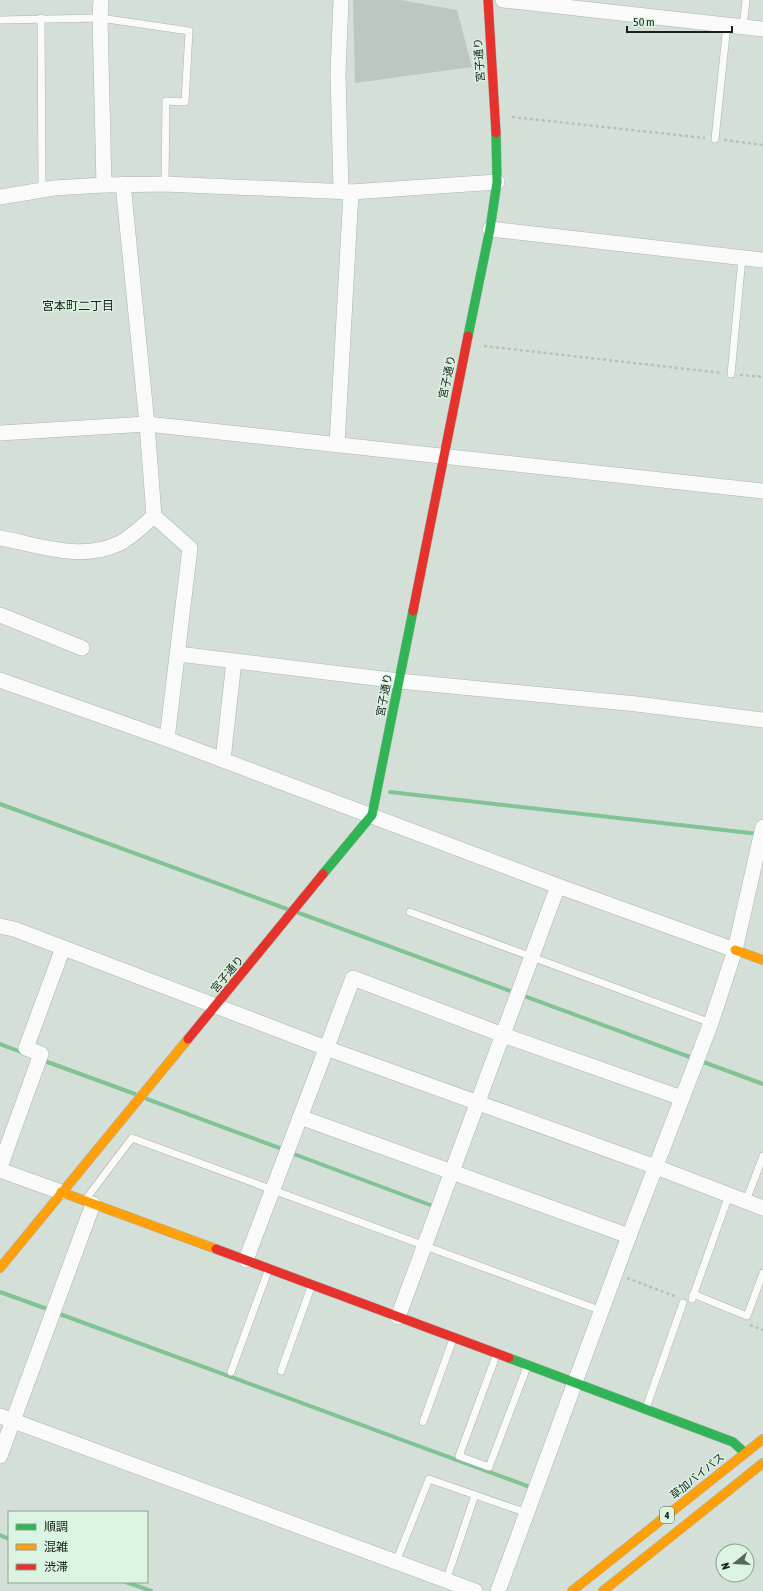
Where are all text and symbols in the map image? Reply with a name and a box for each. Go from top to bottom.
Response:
scale bar [627,8,732,34]
text: 50 m [633,15,655,29]
street label: 宮子通り [471,38,487,82]
district label: 宮本町二丁目 [42,299,114,313]
street label: 宮子通り [437,354,457,400]
street label: 宮子通り [374,672,394,718]
street label: 宮子通り [208,953,246,995]
street label: 草加バイパス [668,1451,726,1501]
road number: 4 [660,1507,674,1523]
legend [8,1511,148,1583]
text: 順調 [44,1520,68,1534]
text: 混雑 [44,1540,68,1554]
north arrow [715,1543,755,1583]
text: 渋滞 [44,1560,68,1574]
text: N [719,1561,732,1571]

